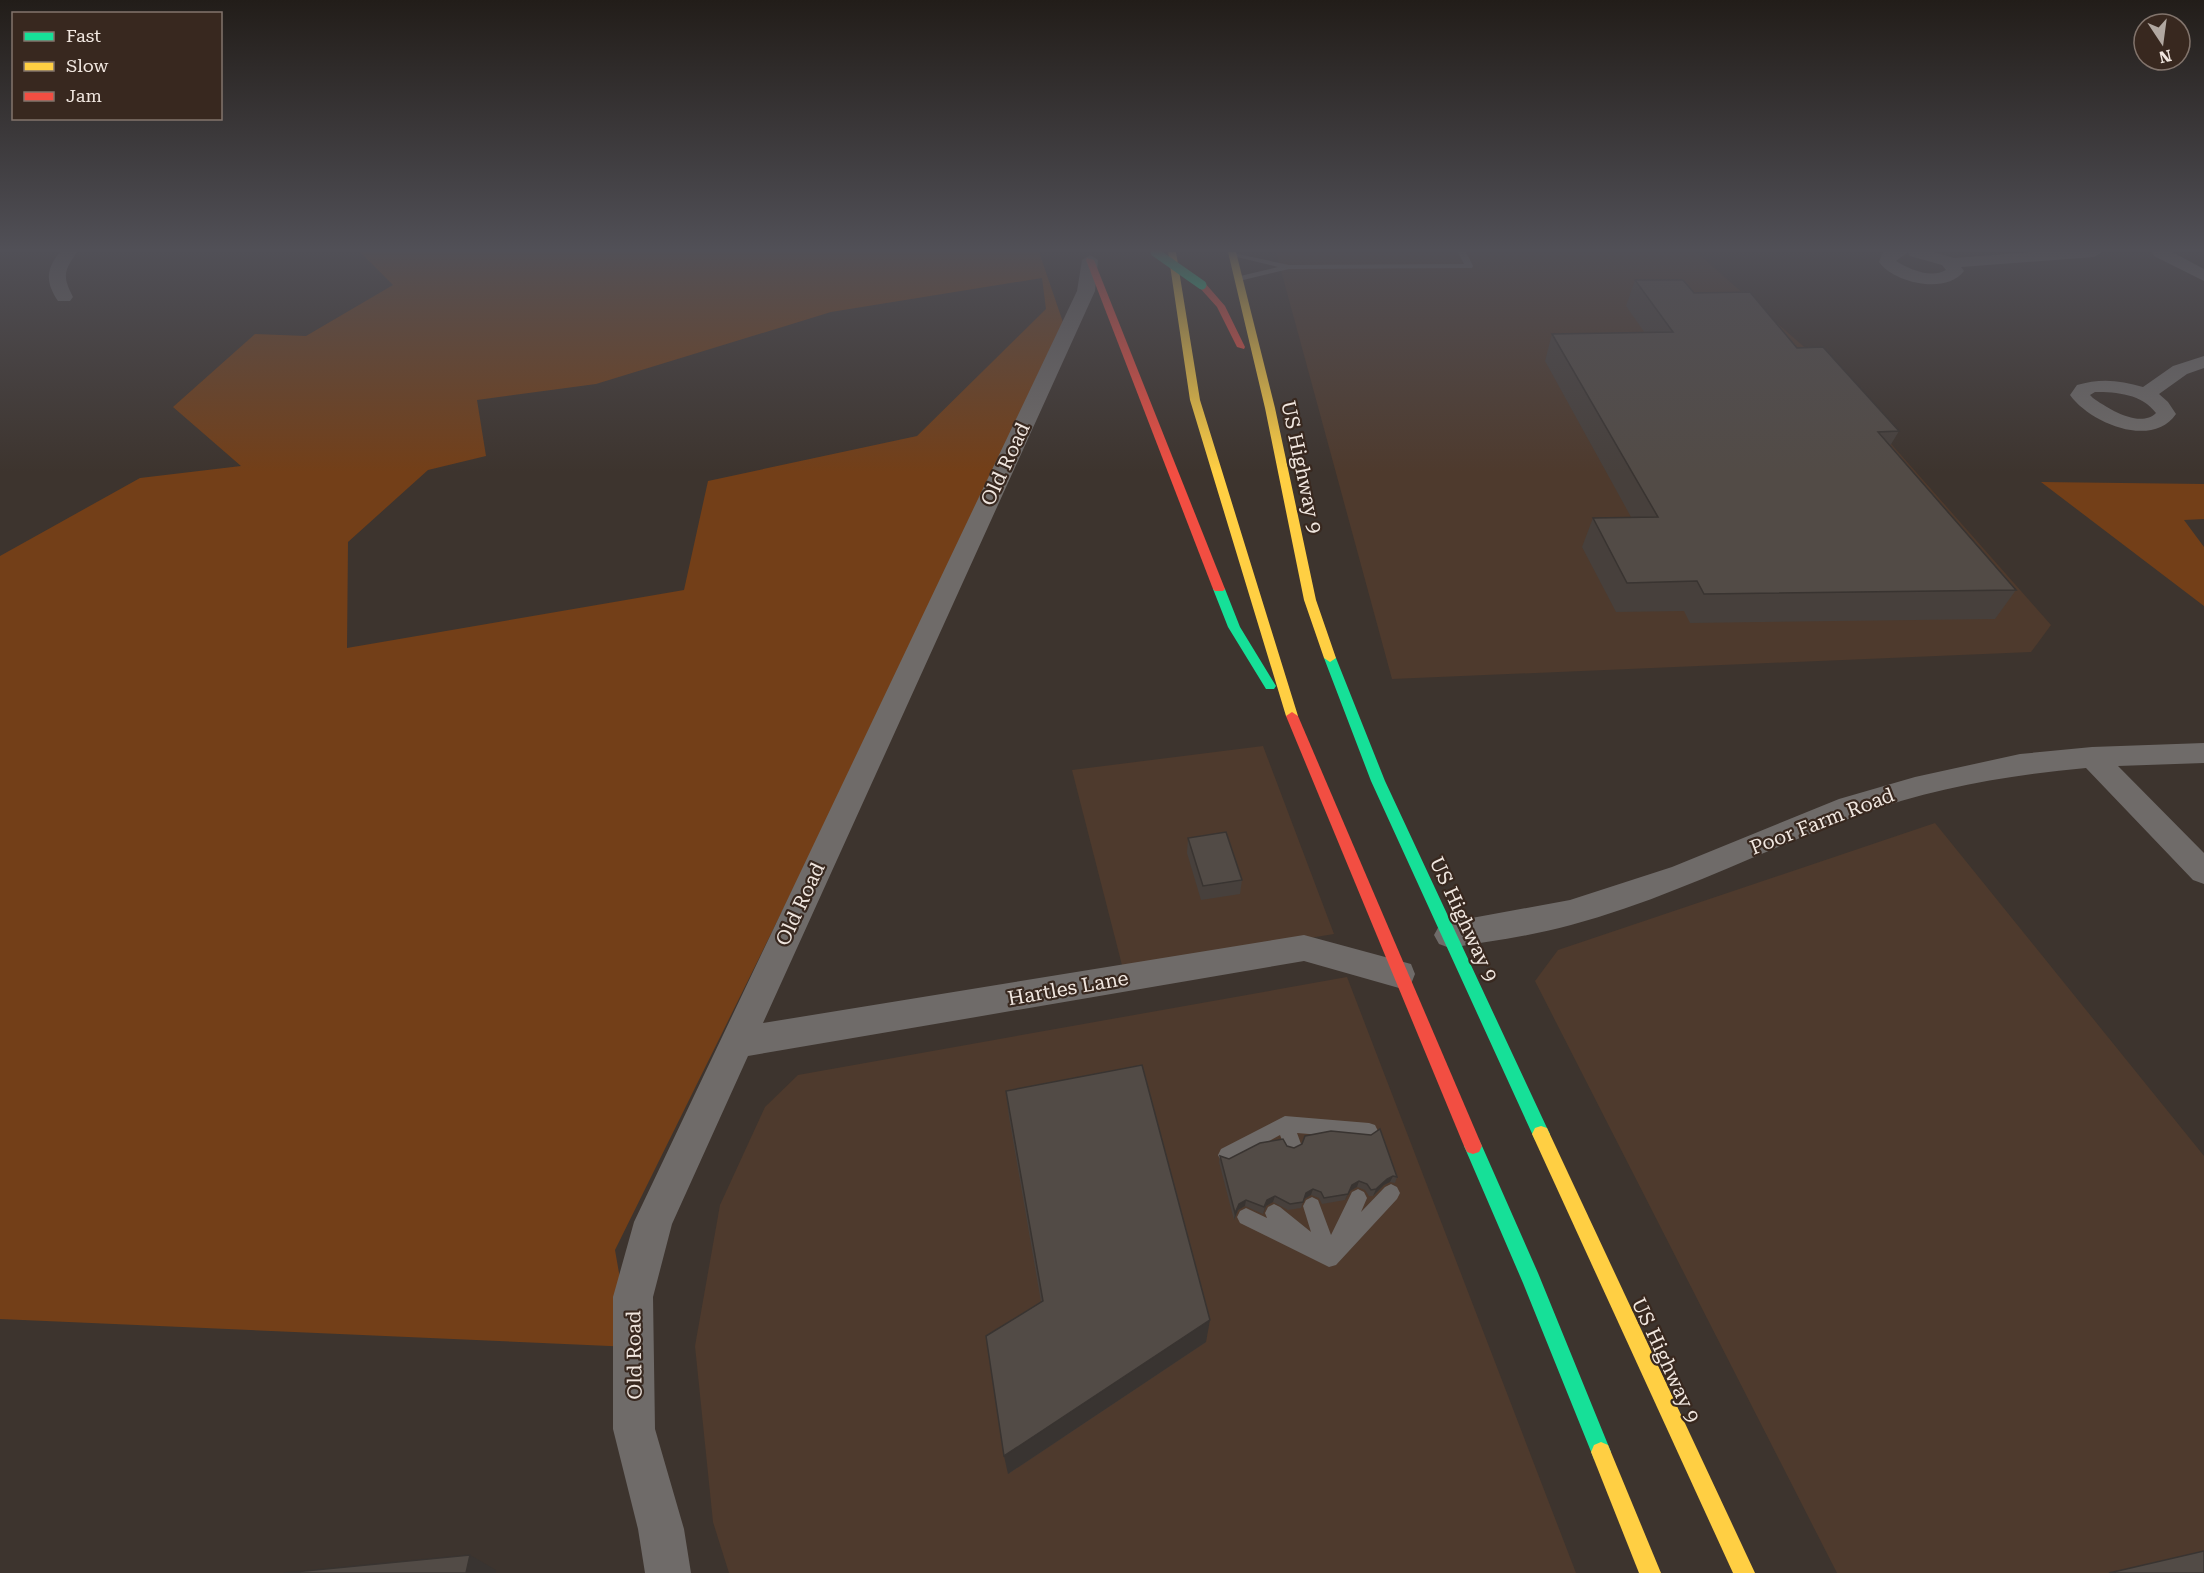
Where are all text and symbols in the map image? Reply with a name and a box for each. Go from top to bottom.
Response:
legend [12,12,222,120]
north arrow [2132,12,2192,72]
text: Fast [66,25,101,46]
text: N [2157,45,2173,67]
text: Slow [66,55,108,76]
text: Jam [66,85,102,106]
street label: US Highway 9 [1276,398,1328,536]
street label: Old Road [975,418,1035,509]
street label: Poor Farm Road [1746,782,1898,860]
street label: US Highway 9 [1425,853,1503,985]
street label: Old Road [770,858,830,949]
street label: Hartles Lane [1006,966,1130,1010]
street label: US Highway 9 [1627,1294,1705,1426]
street label: Old Road [621,1310,647,1400]

